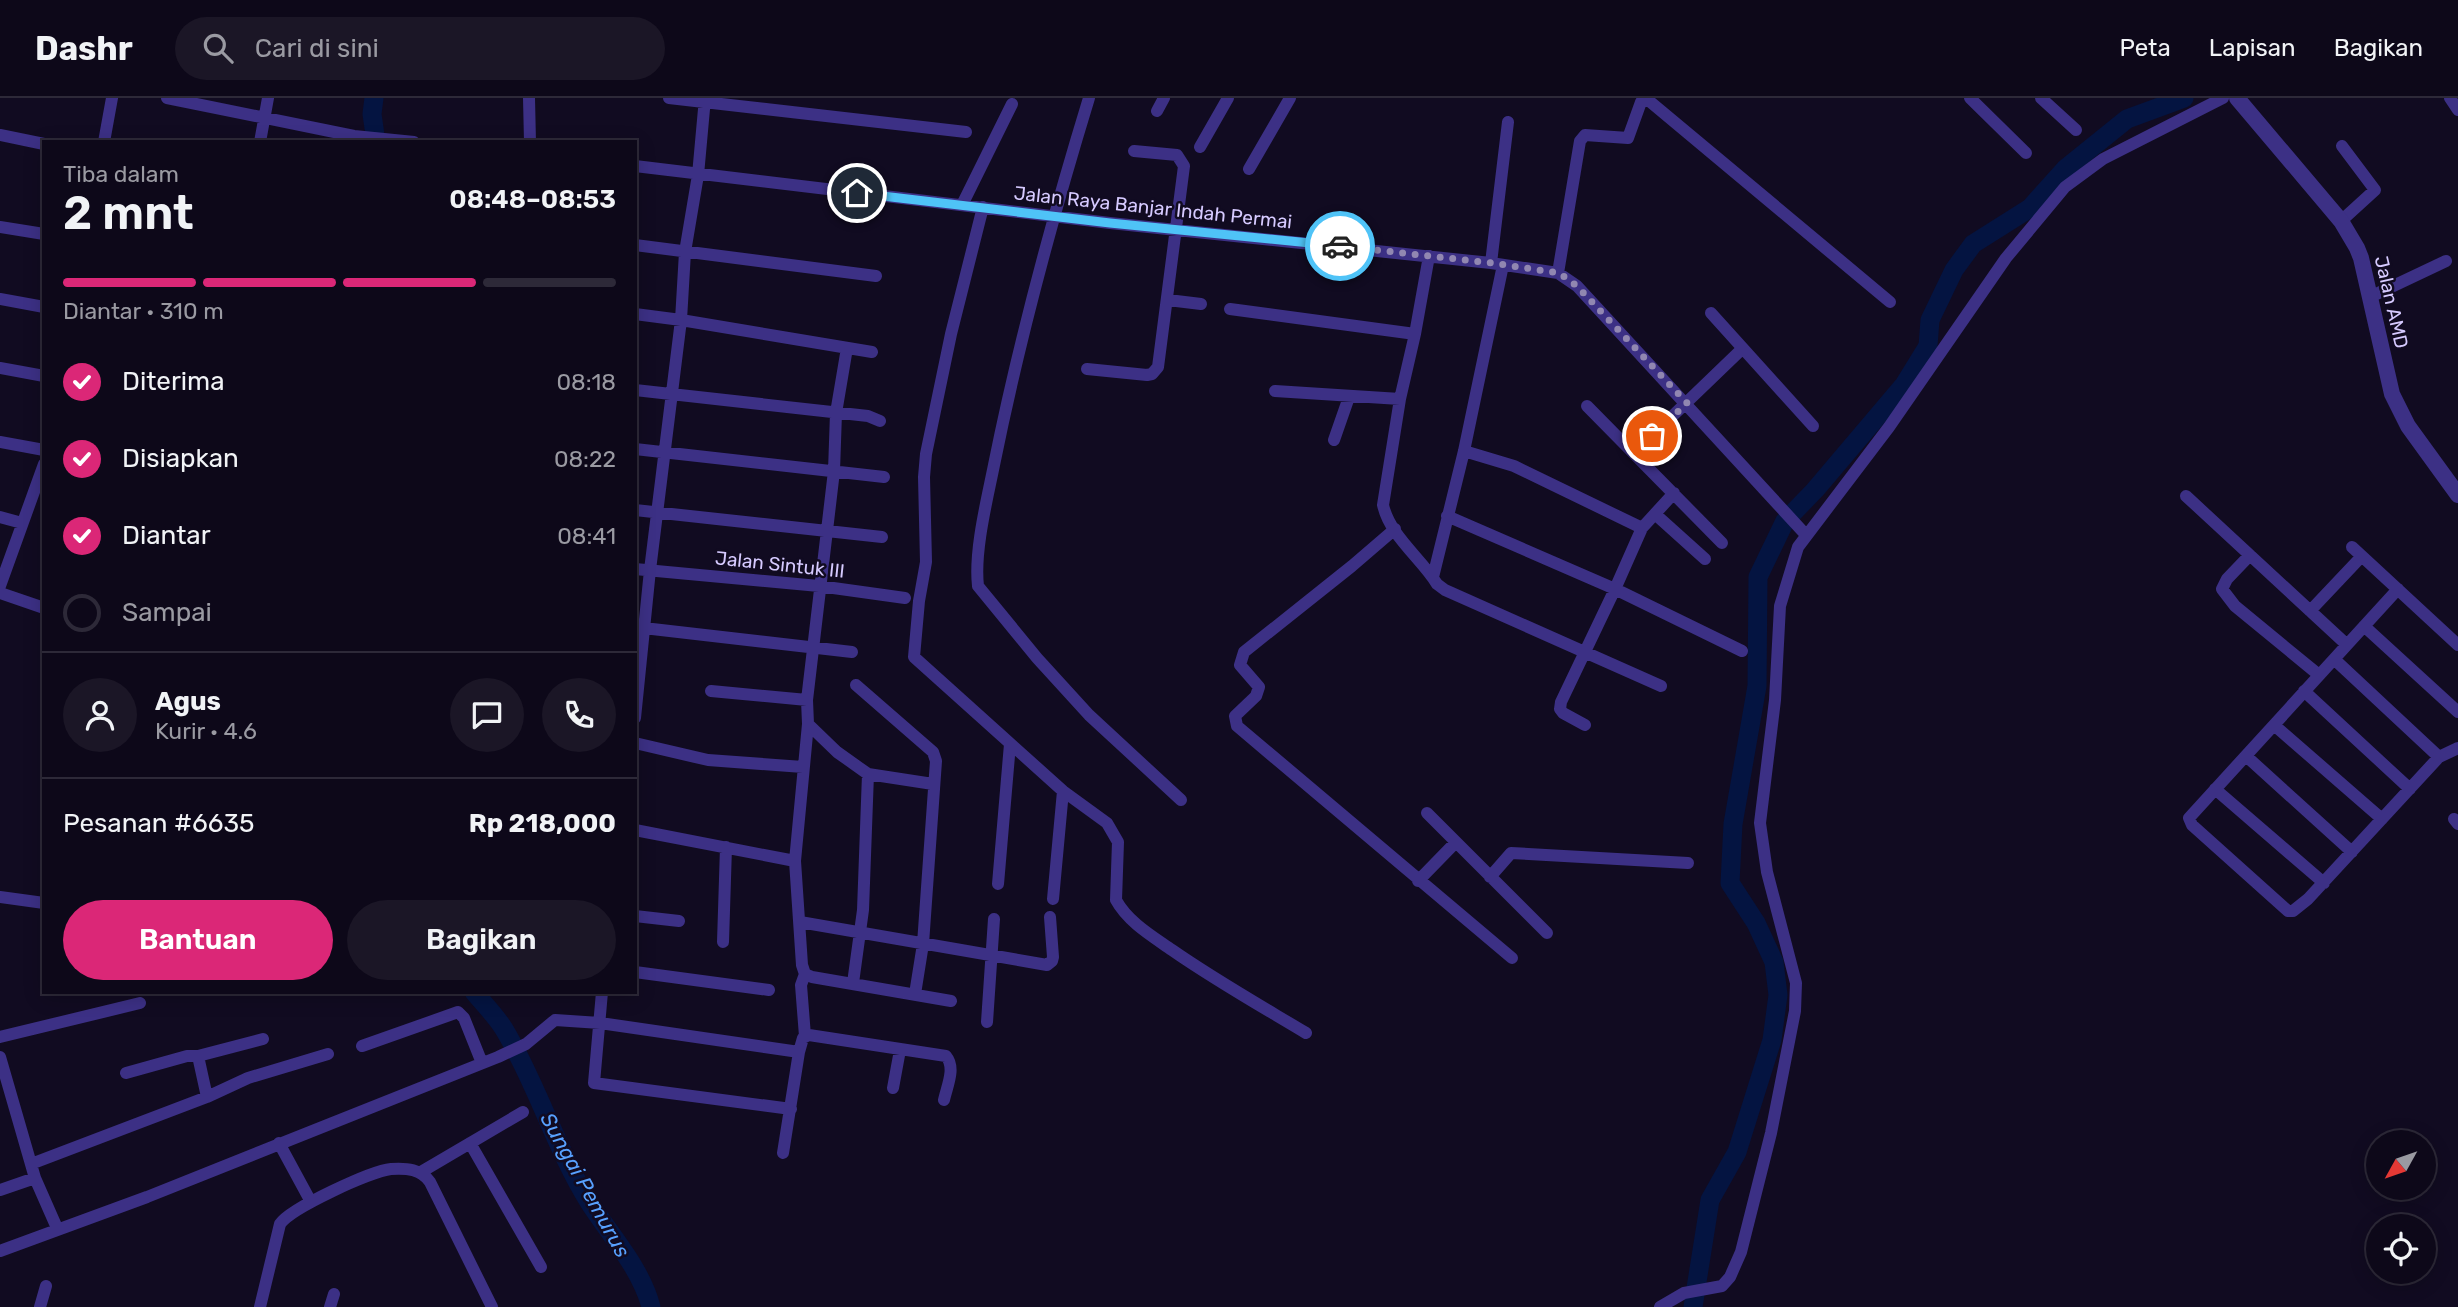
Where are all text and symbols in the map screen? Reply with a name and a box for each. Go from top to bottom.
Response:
search box [175,17,665,80]
text: Dashr [35,29,133,68]
icon: search [199,29,237,67]
text: Cari di sini [255,33,379,64]
text: Peta [2119,34,2171,62]
text: Lapisan [2209,34,2296,62]
text: Bagikan [2334,34,2423,62]
text: Tiba dalam [63,160,179,188]
pin [827,163,887,223]
icon: home [838,174,876,212]
street label: Jalan Raya Banjar Indah Permai [1013,181,1293,234]
text: 08:48–08:53 [449,184,616,215]
text: 2 mnt [63,186,194,241]
courier [1305,211,1375,281]
icon: car [1321,227,1359,265]
street label: Jalan AMD [2370,254,2413,351]
text: Diantar · 310 m [63,297,224,325]
icon: check [63,363,101,401]
text: Diterima [122,366,225,397]
text: 08:18 [556,368,616,396]
pin [1622,406,1682,466]
icon: bag [1633,417,1671,455]
icon: check [63,440,101,478]
text: Disiapkan [122,443,239,474]
text: 08:22 [554,445,616,473]
icon: check [63,517,101,555]
text: Diantar [122,520,211,551]
text: 08:41 [557,522,616,550]
street label: Jalan Sintuk III [714,546,846,583]
text: Sampai [122,597,212,628]
button: person [63,678,137,752]
button: chat [450,678,524,752]
button: phone [542,678,616,752]
text: Agus [155,686,221,717]
text: Kurir · 4.6 [155,717,257,745]
text: Pesanan #6635 [63,808,254,839]
text: Rp 218,000 [469,808,616,839]
button: Bantuan [63,900,333,980]
button: Bagikan [347,900,616,980]
water label: Sungai Pemurus [535,1108,636,1262]
north arrow [2366,1130,2436,1200]
map controls [2366,1130,2436,1284]
button: locate [2366,1214,2436,1284]

